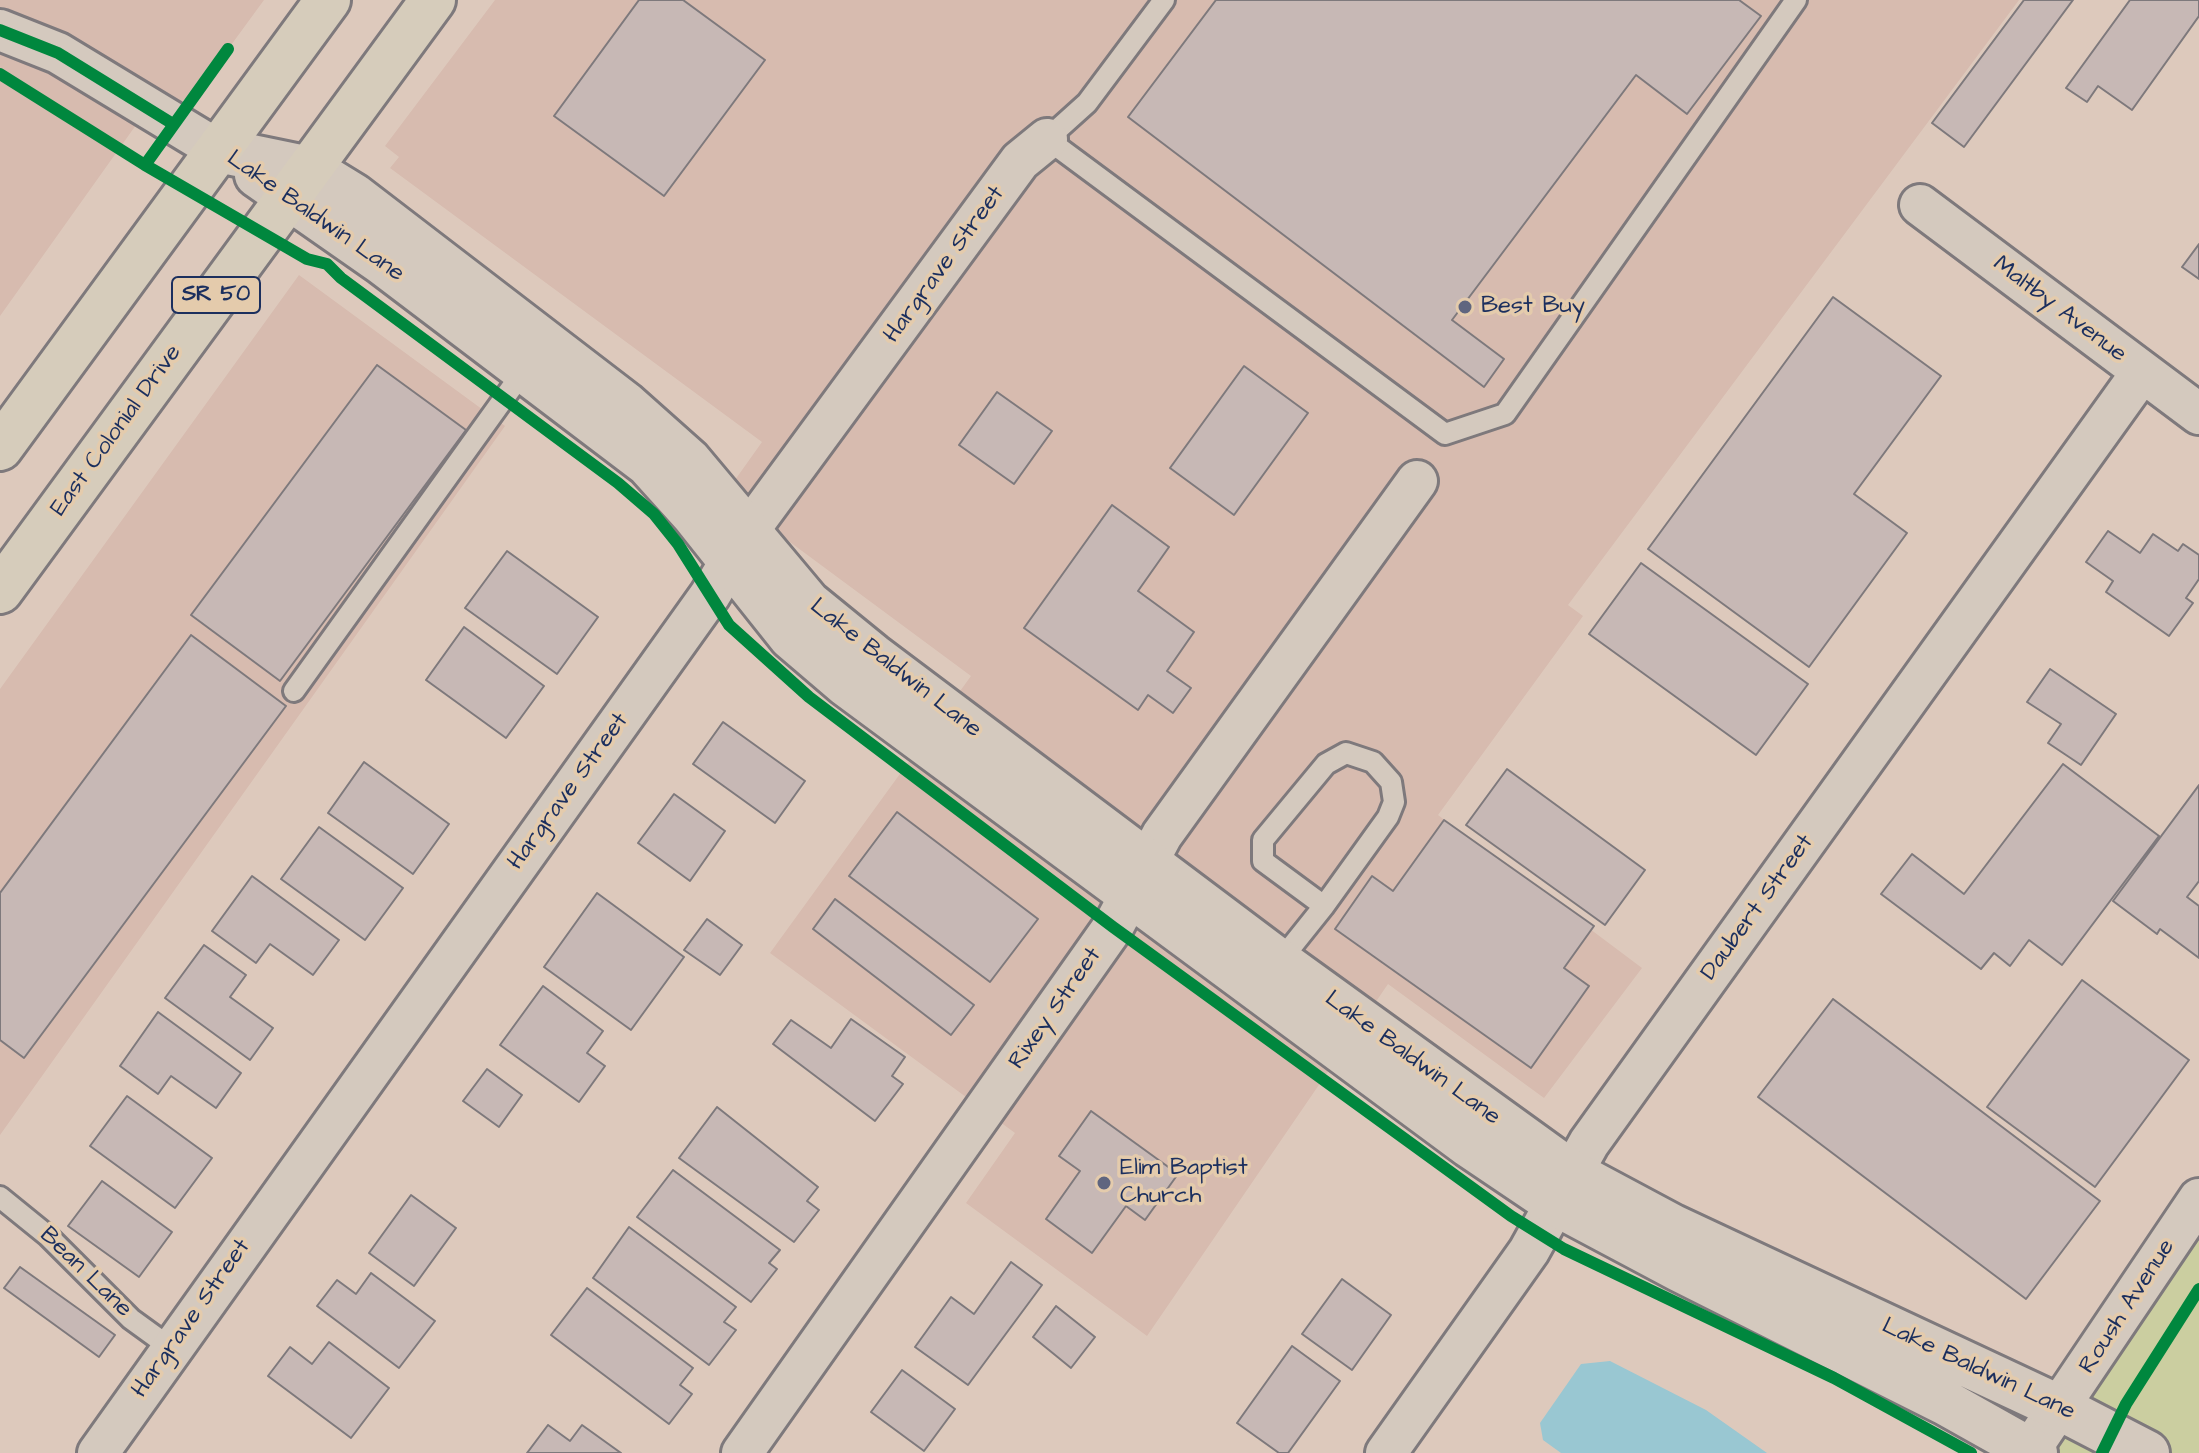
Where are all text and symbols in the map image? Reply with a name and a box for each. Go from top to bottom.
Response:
street label: Lake Baldwin Lane [221,145,409,289]
street label: Hargrave Street [878,181,1012,349]
street label: Maltby Avenue [1987,250,2131,370]
road number: SR 50 [172,277,260,313]
place label: Best Buy [1481,293,1585,321]
marker: Best Buy [1456,298,1474,316]
street label: East Colonial Drive [45,340,189,522]
street label: Lake Baldwin Lane [803,593,987,745]
street label: Hargrave Street [502,708,636,876]
street label: Daubert Street [1696,830,1820,986]
street label: Rixey Street [1004,943,1108,1075]
street label: Lake Baldwin Lane [1319,986,1505,1132]
place label: Elim Baptist Church [1120,1155,1248,1211]
marker: Elim Baptist Church [1095,1174,1113,1192]
street label: Bean Lane [33,1222,137,1324]
street label: Hargrave Street [127,1234,257,1404]
street label: Roush Avenue [2074,1234,2182,1380]
street label: Lake Baldwin Lane [1877,1313,2079,1427]

